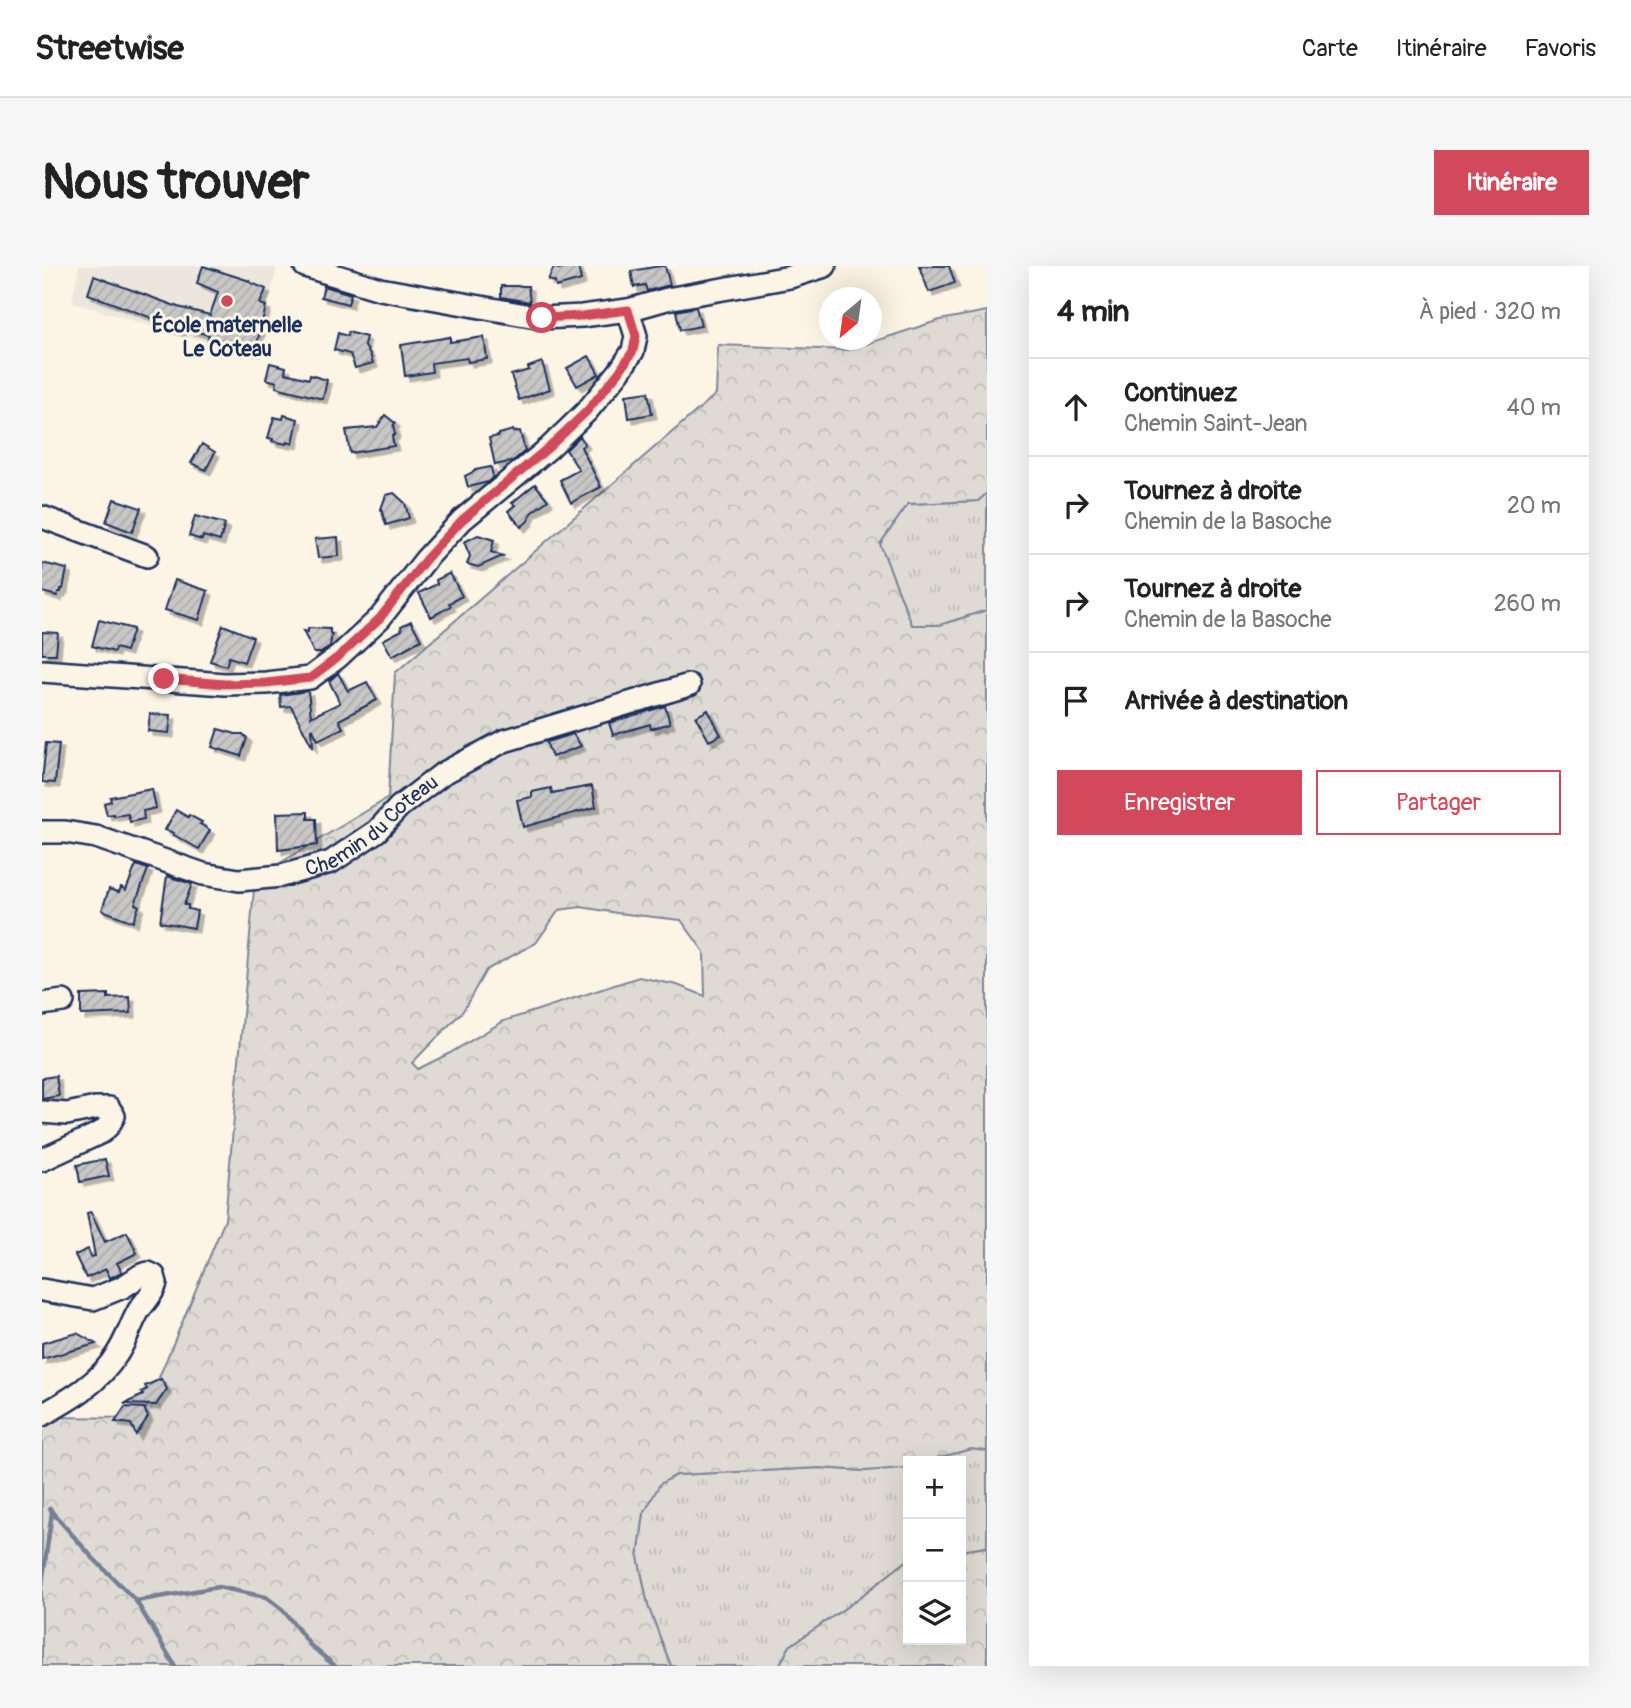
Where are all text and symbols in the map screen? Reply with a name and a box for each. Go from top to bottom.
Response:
text: Streetwise [35,28,184,69]
text: Carte [1302,34,1358,63]
text: Itinéraire [1396,34,1487,63]
text: Favoris [1525,34,1596,63]
button: Itinéraire [1434,150,1589,215]
text: Nous trouver [42,152,310,213]
north arrow [819,287,882,350]
marker: École maternelle Le Coteau [219,293,235,309]
text: 4 min [1057,293,1130,330]
text: À pied · 320 m [1419,297,1561,326]
route start [526,302,557,333]
place label: École maternelle Le Coteau [152,311,303,363]
text: Continuez [1124,377,1237,409]
icon: ahead [1057,388,1095,426]
text: 40 m [1507,393,1561,422]
text: Chemin Saint-Jean [1124,409,1308,438]
text: Tournez à droite [1124,475,1301,507]
icon: right [1057,486,1095,524]
text: 20 m [1507,491,1561,520]
text: Chemin de la Basoche [1124,507,1332,536]
text: Tournez à droite [1124,573,1301,605]
icon: right [1057,584,1095,622]
text: 260 m [1494,589,1561,618]
text: Chemin de la Basoche [1124,605,1332,634]
route end [148,663,179,694]
icon: arrive [1057,682,1095,720]
text: Arrivée à destination [1124,685,1348,717]
street label: Chemin du Coteau [302,768,444,882]
button: Enregistrer [1057,770,1302,835]
button: Partager [1316,770,1561,835]
map controls [903,1456,966,1645]
button: + [903,1456,966,1519]
button: − [903,1519,966,1582]
button: layers [903,1582,966,1645]

